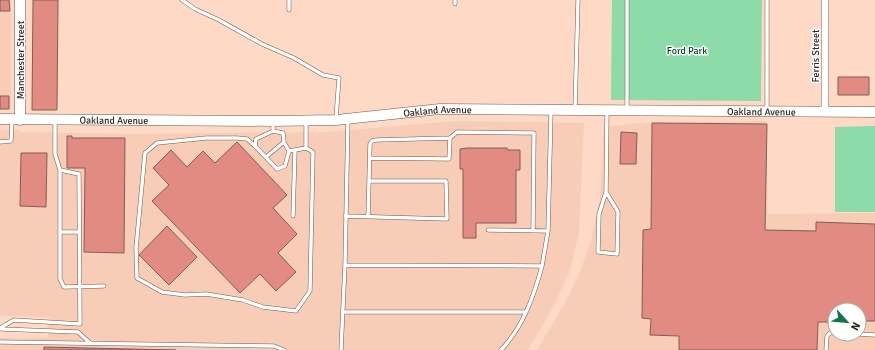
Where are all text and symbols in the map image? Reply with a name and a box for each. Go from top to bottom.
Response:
street label: Manchester Street [15,20,27,99]
street label: Ferris Street [810,29,822,82]
park label: Ford Park [667,45,707,57]
street label: Oakland Avenue [403,104,472,120]
street label: Oakland Avenue [727,106,796,118]
street label: Oakland Avenue [80,115,148,127]
north arrow [827,302,867,342]
text: N [848,320,863,333]

